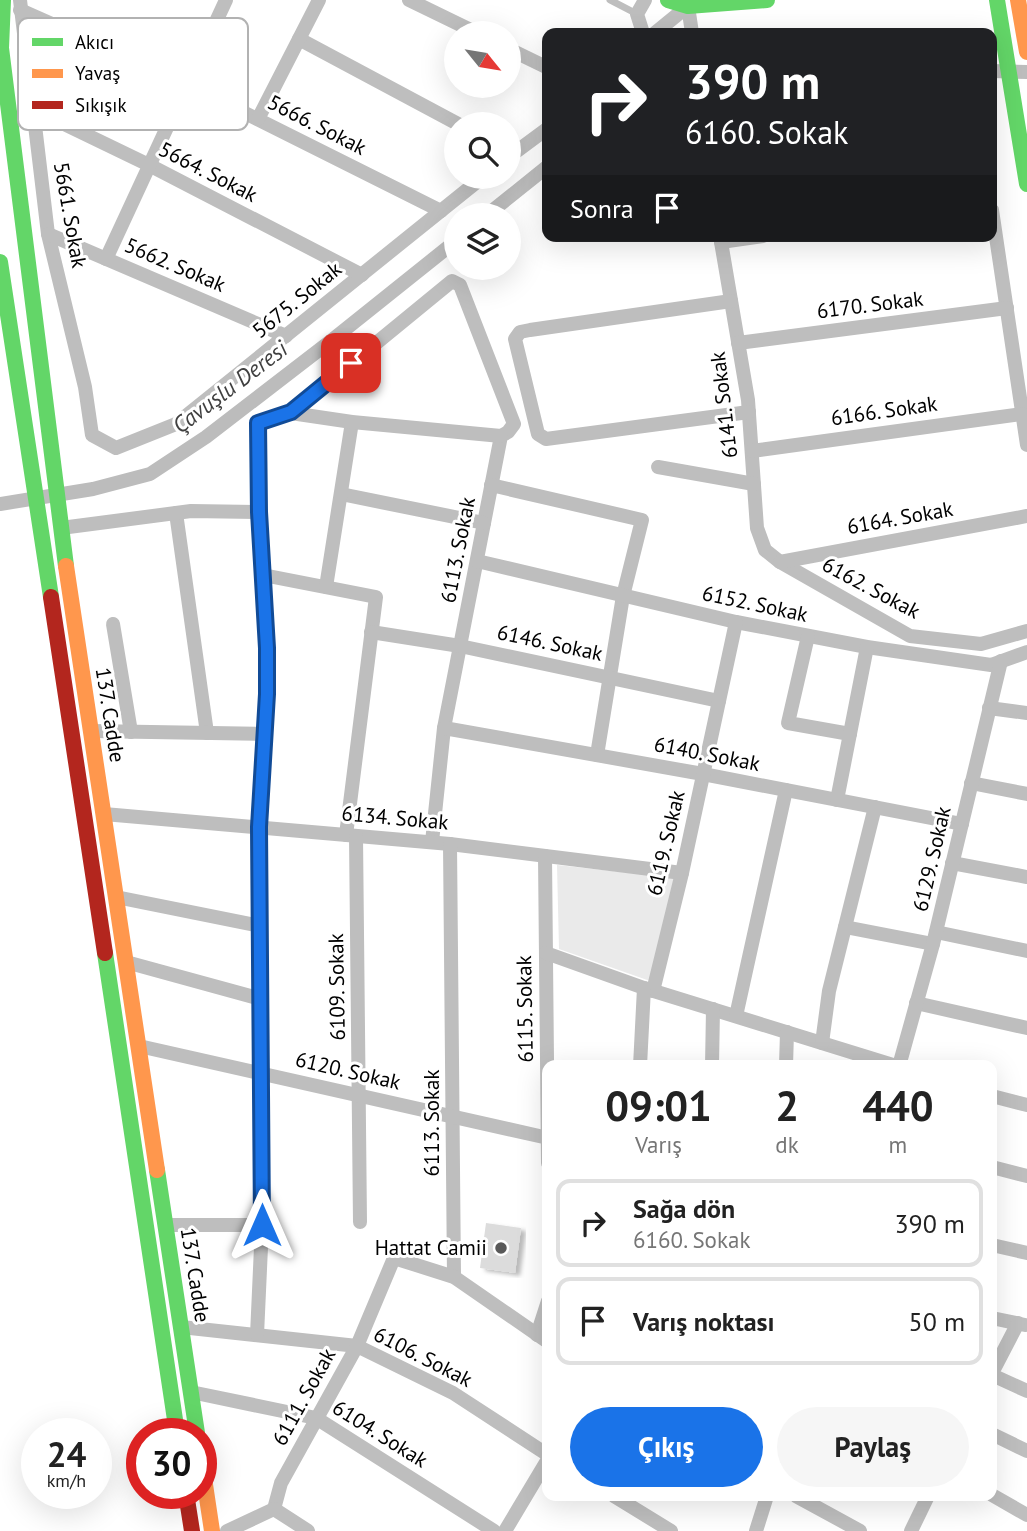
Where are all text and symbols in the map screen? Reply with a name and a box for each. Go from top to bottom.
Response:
legend [18,18,248,130]
north arrow [444,21,522,98]
map controls [444,21,521,280]
text: Akıcı [75,30,114,54]
text: 390 m [685,49,820,113]
icon: right [570,56,661,147]
text: Yavaş [75,61,120,85]
street label: 5666. Sokak [263,88,371,161]
text: Sıkışık [75,93,127,117]
text: 6160. Sokak [685,111,848,153]
button: search [444,112,521,189]
street label: 5664. Sokak [154,135,262,208]
street label: 5661. Sokak [48,160,93,270]
icon: arrive [648,189,686,227]
text: Sonra [570,192,634,225]
button: layers [444,203,521,280]
street label: 5662. Sokak [121,231,230,298]
street label: 5675. Sokak [247,255,347,344]
street label: 6170. Sokak [815,285,925,324]
water label: Çavuşlu Deresi [167,333,294,439]
pin [321,333,381,393]
icon: arrive [332,344,370,382]
street label: 6141. Sokak [704,350,743,460]
street label: 6166. Sokak [829,390,939,431]
street label: 6113. Sokak [434,495,481,605]
street label: 6164. Sokak [845,495,955,540]
street label: 6162. Sokak [818,550,925,625]
street label: 6152. Sokak [700,579,810,628]
street label: 6146. Sokak [495,618,605,667]
street label: 137. Cadde [90,665,131,764]
street label: 6140. Sokak [652,730,762,777]
street label: 6119. Sokak [640,788,691,898]
street label: 6134. Sokak [340,799,450,836]
street label: 6129. Sokak [906,804,957,914]
street label: 6109. Sokak [322,933,351,1041]
street label: 6115. Sokak [510,955,539,1063]
street label: 6120. Sokak [293,1045,403,1096]
street label: 6113. Sokak [418,1069,445,1177]
text: 09:01 [605,1078,712,1133]
text: 2 [775,1078,799,1133]
text: 440 [862,1078,934,1133]
text: Varış [635,1130,682,1159]
text: dk [775,1130,799,1159]
text: m [889,1130,907,1159]
position arrow [225,1188,299,1262]
text: Sağa dön [633,1192,735,1225]
icon: right [574,1204,612,1242]
text: 390 m [894,1207,965,1240]
street label: 137. Cadde [175,1225,216,1324]
text: 6160. Sokak [633,1225,750,1254]
place label: Hattat Camii [375,1234,487,1261]
marker: Hattat Camii [493,1240,509,1256]
icon: arrive [574,1302,612,1340]
text: Varış noktası [633,1305,775,1338]
text: 50 m [909,1305,965,1338]
street label: 6106. Sokak [369,1320,477,1393]
street label: 6111. Sokak [266,1343,341,1450]
street label: 6104. Sokak [328,1394,433,1473]
button: Çıkış [570,1407,763,1487]
button: Paylaş [777,1407,969,1487]
speed limit sign: 30 [126,1418,217,1509]
text: 24 [47,1431,86,1477]
text: km/h [47,1469,86,1492]

